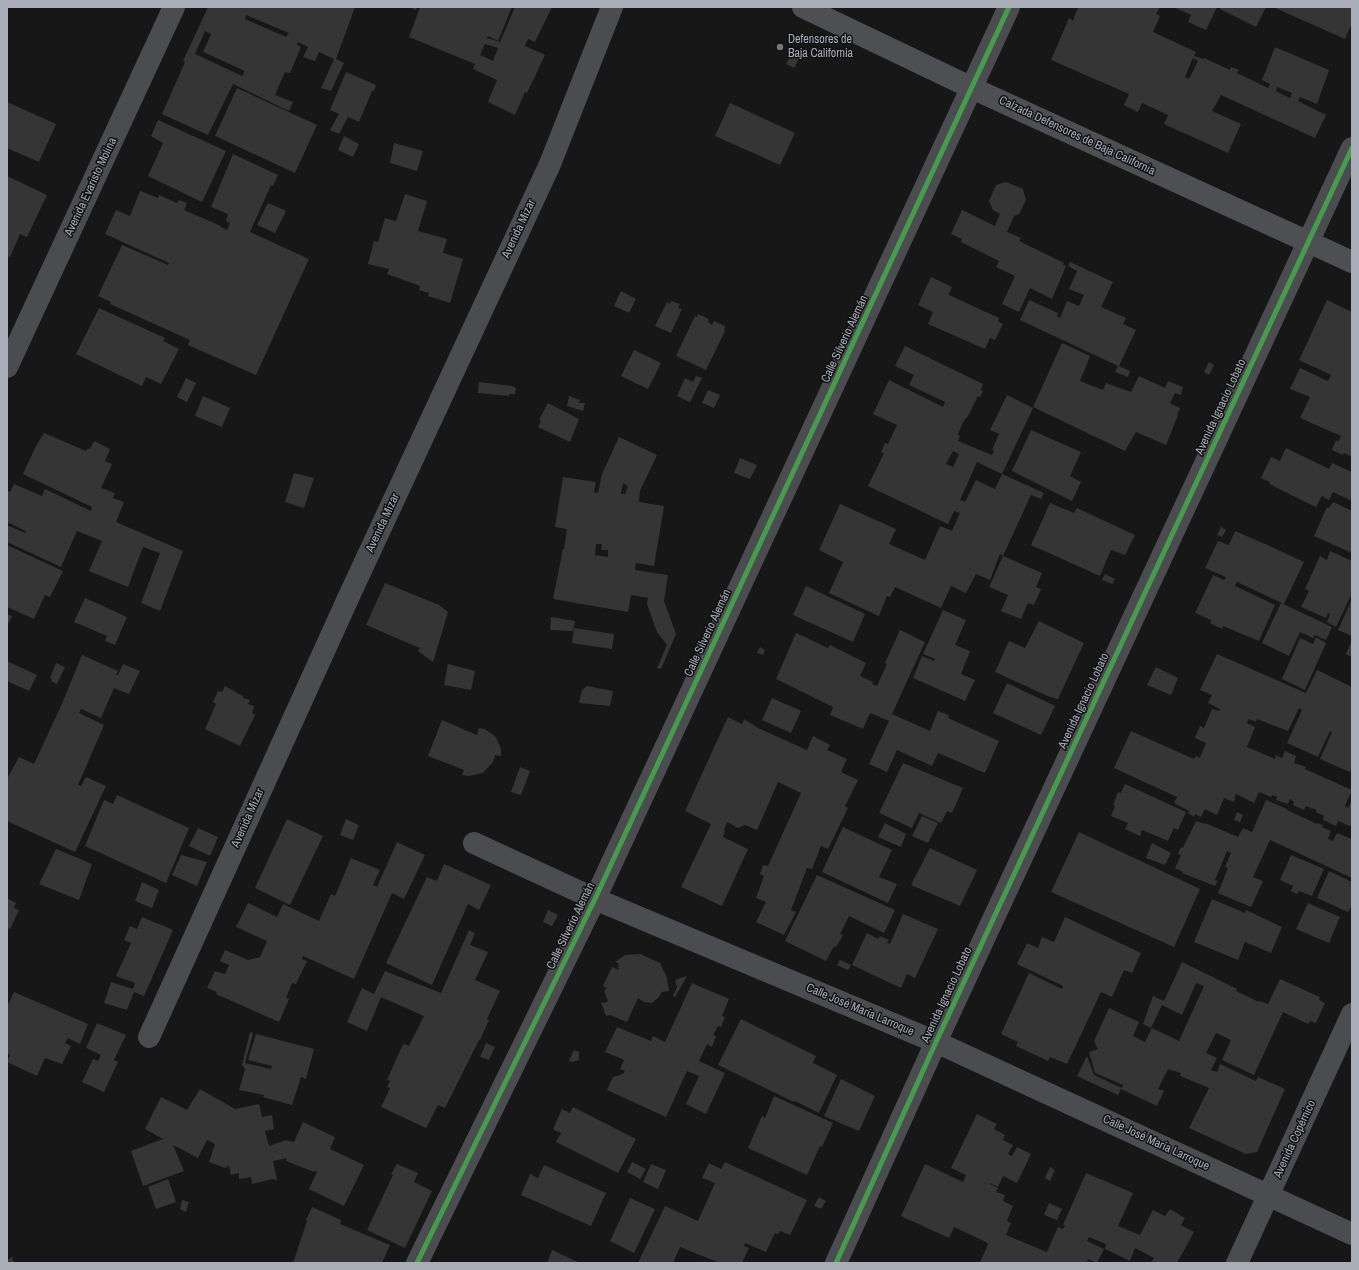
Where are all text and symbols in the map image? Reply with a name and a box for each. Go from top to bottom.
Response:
place label: Defensores de Baja California [788,33,853,61]
marker: Defensores de Baja California [775,42,785,52]
street label: Calzada Defensores de Baja California [997,93,1157,179]
street label: Avenida Evaristo Molina [62,135,120,239]
street label: Avenida Mizar [499,197,539,261]
street label: Calle Silverio Alemán [818,293,872,385]
street label: Avenida Ignacio Lobato [1193,357,1249,457]
street label: Avenida Mizar [363,491,403,555]
street label: Calle Silverio Alemán [681,587,735,679]
street label: Avenida Ignacio Lobato [1056,651,1112,751]
street label: Avenida Mizar [229,786,267,850]
street label: Calle Silverio Alemán [544,880,598,972]
street label: Avenida Ignacio Lobato [919,945,975,1045]
street label: Calle José María Larroque [804,981,916,1039]
street label: Avenida Copérnico [1271,1098,1319,1180]
street label: Calle José María Larroque [1100,1112,1212,1174]

